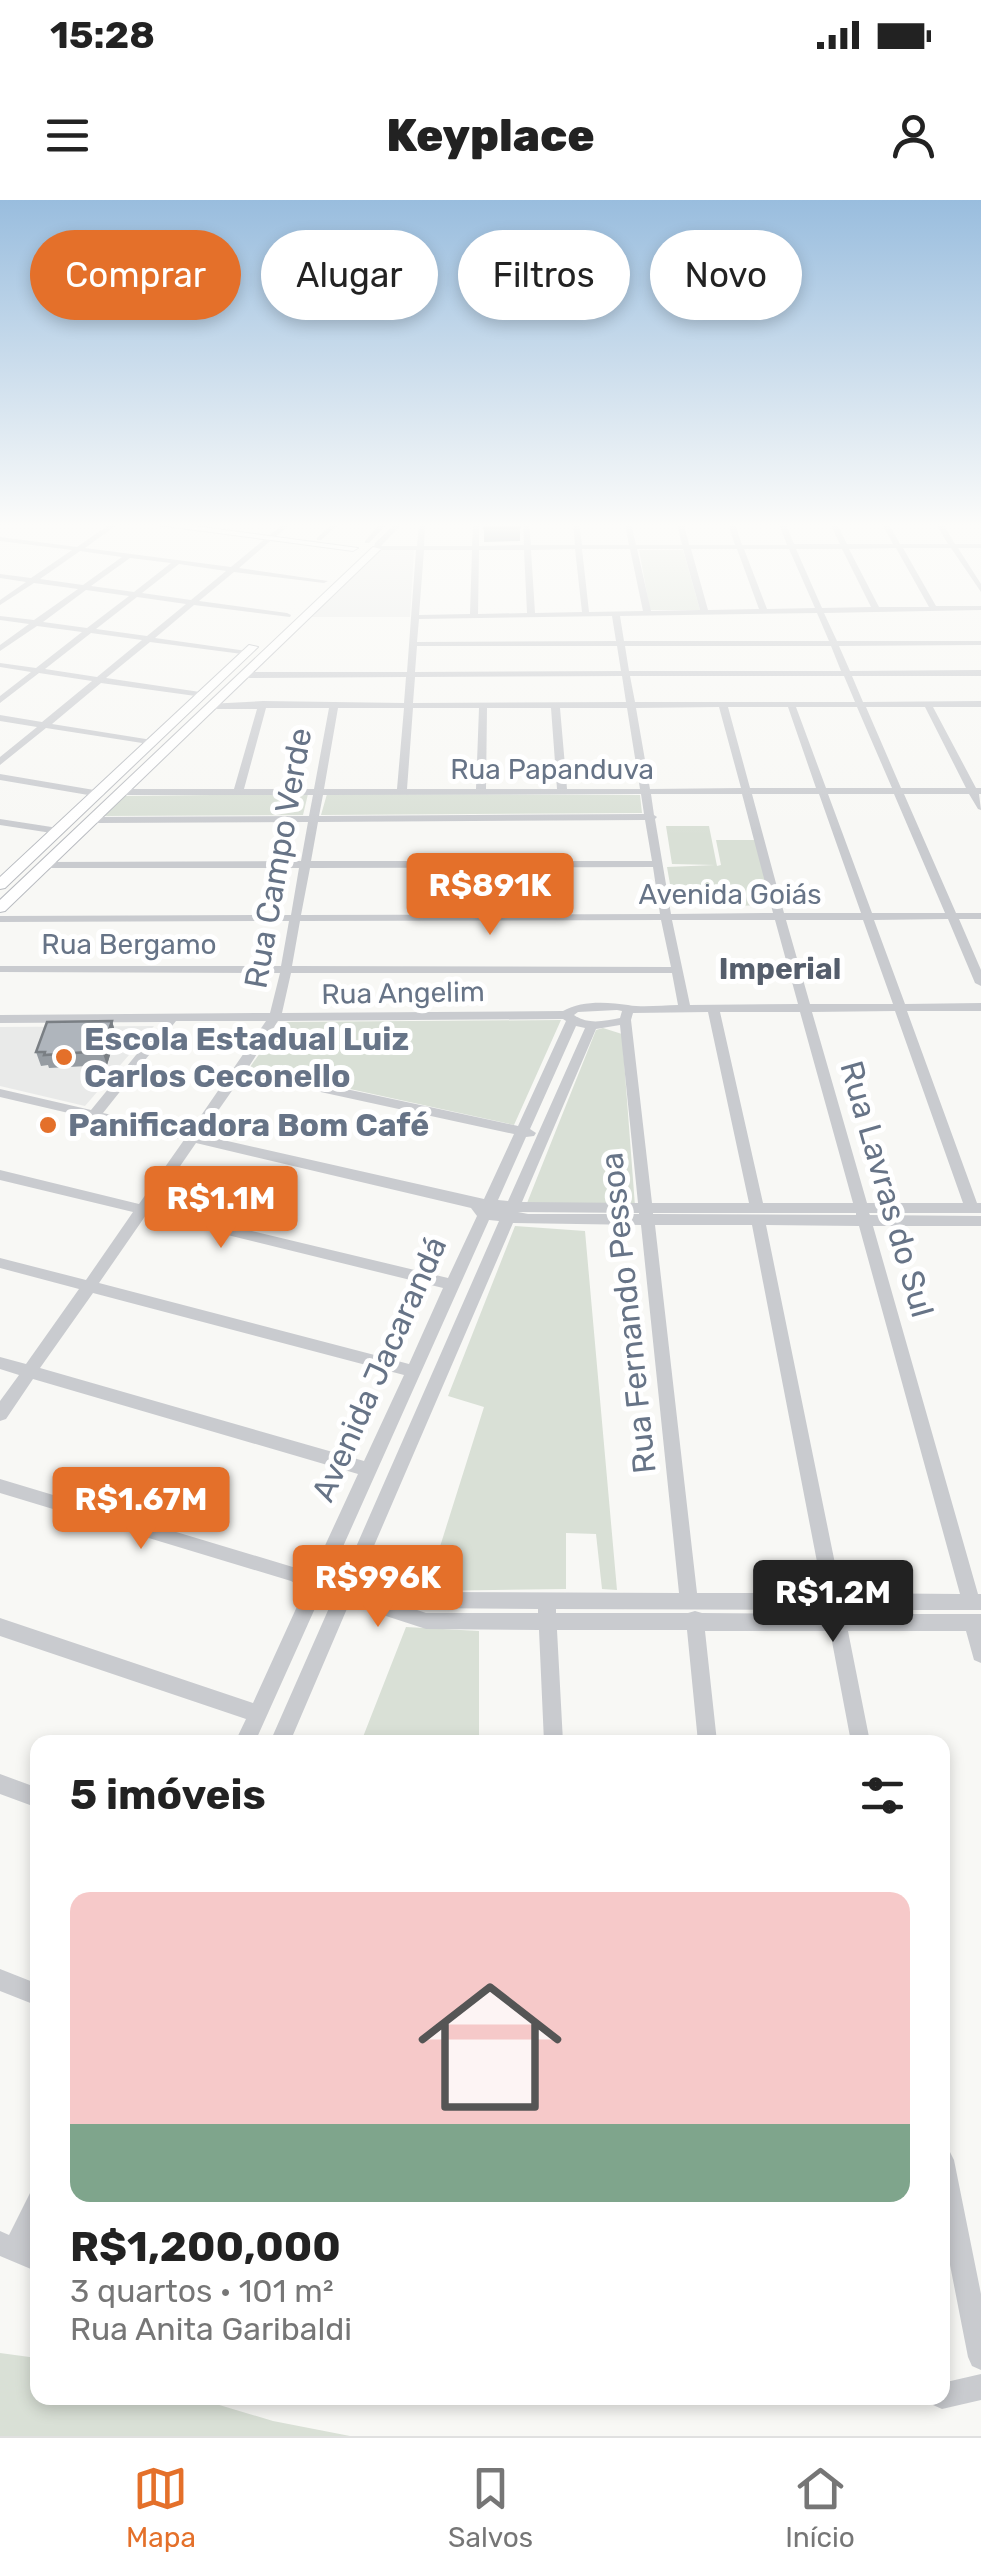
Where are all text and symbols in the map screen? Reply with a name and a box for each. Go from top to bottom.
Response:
text: 15:28 [50,12,155,58]
icon: menu [40,108,95,163]
icon: person [886,108,941,163]
text: Keyplace [386,109,595,162]
chip: Comprar [30,230,241,320]
chip: Alugar [261,230,438,320]
chip: Filtros [458,230,630,320]
chip: Novo [650,230,802,320]
street label: Rua Campo Verde [236,725,320,991]
street label: Rua Papanduva [450,753,654,786]
pin: R$891K [409,853,571,938]
text: R$891K [429,866,551,904]
street label: Avenida Goiás [639,878,821,911]
street label: Rua Bergamo [41,928,217,961]
district label: Imperial [719,951,841,987]
street label: Rua Angelim [321,975,485,1011]
place label: Escola Estadual Luiz Carlos Ceconello [84,1020,409,1095]
marker: Escola Estadual Luiz Carlos Ceconello [53,1046,75,1068]
street label: Rua Lavras do Sul [832,1057,942,1321]
place label: Panificadora Bom Café [68,1106,429,1144]
marker: Panificadora Bom Café [37,1114,59,1136]
street label: Rua Fernando Pessoa [592,1151,664,1475]
pin: R$1.1M [140,1166,302,1251]
text: R$1.1M [167,1179,275,1217]
street label: Avenida Jacarandá [303,1231,455,1507]
pin: R$1.67M [49,1467,233,1552]
text: R$1.67M [75,1480,207,1518]
pin: R$996K [297,1545,459,1630]
text: R$996K [315,1558,441,1596]
pin: R$1.2M [752,1560,914,1645]
text: R$1.2M [775,1573,891,1611]
icon: filters [855,1768,910,1823]
text: 5 imóveis [70,1770,266,1820]
icon: home [400,1957,580,2137]
text: R$1,200,000 [70,2222,341,2272]
text: 3 quartos · 101 m² [70,2272,334,2310]
text: Rua Anita Garibaldi [70,2310,352,2348]
tab: Mapa [126,2461,196,2554]
tab: Salvos [448,2461,533,2554]
tab: Início [785,2461,855,2554]

